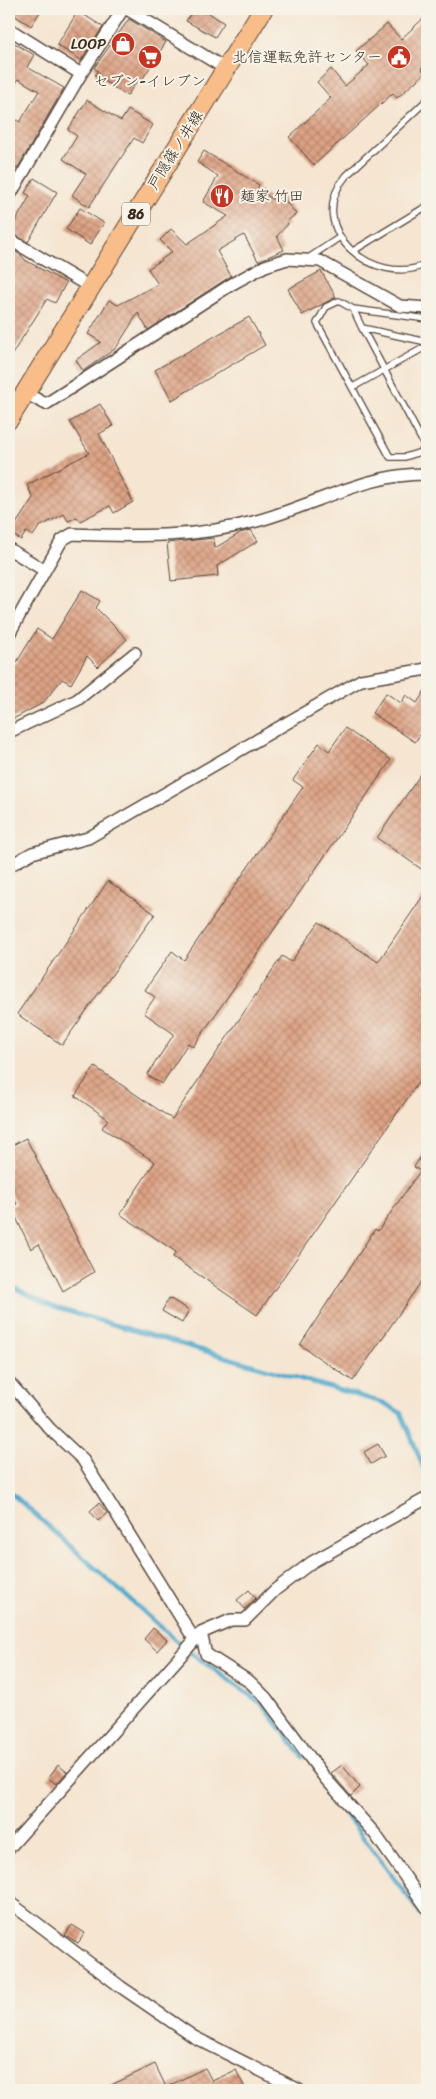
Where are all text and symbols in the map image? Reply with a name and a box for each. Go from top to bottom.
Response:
place label: LOOP [71,31,106,57]
shop icon: LOOP [110,31,136,57]
supermarket icon: セブン-イレブン [137,44,163,70]
place label: 北信運転免許センター [233,44,382,70]
public building icon: 北信運転免許センター [386,44,412,70]
place label: セブン-イレブン [94,68,206,94]
street label: 戸隠篠ノ井線 [140,105,210,195]
restaurant icon: 麺家 竹田 [209,183,235,209]
place label: 麺家 竹田 [240,183,304,209]
road number: 86 [122,202,150,225]

